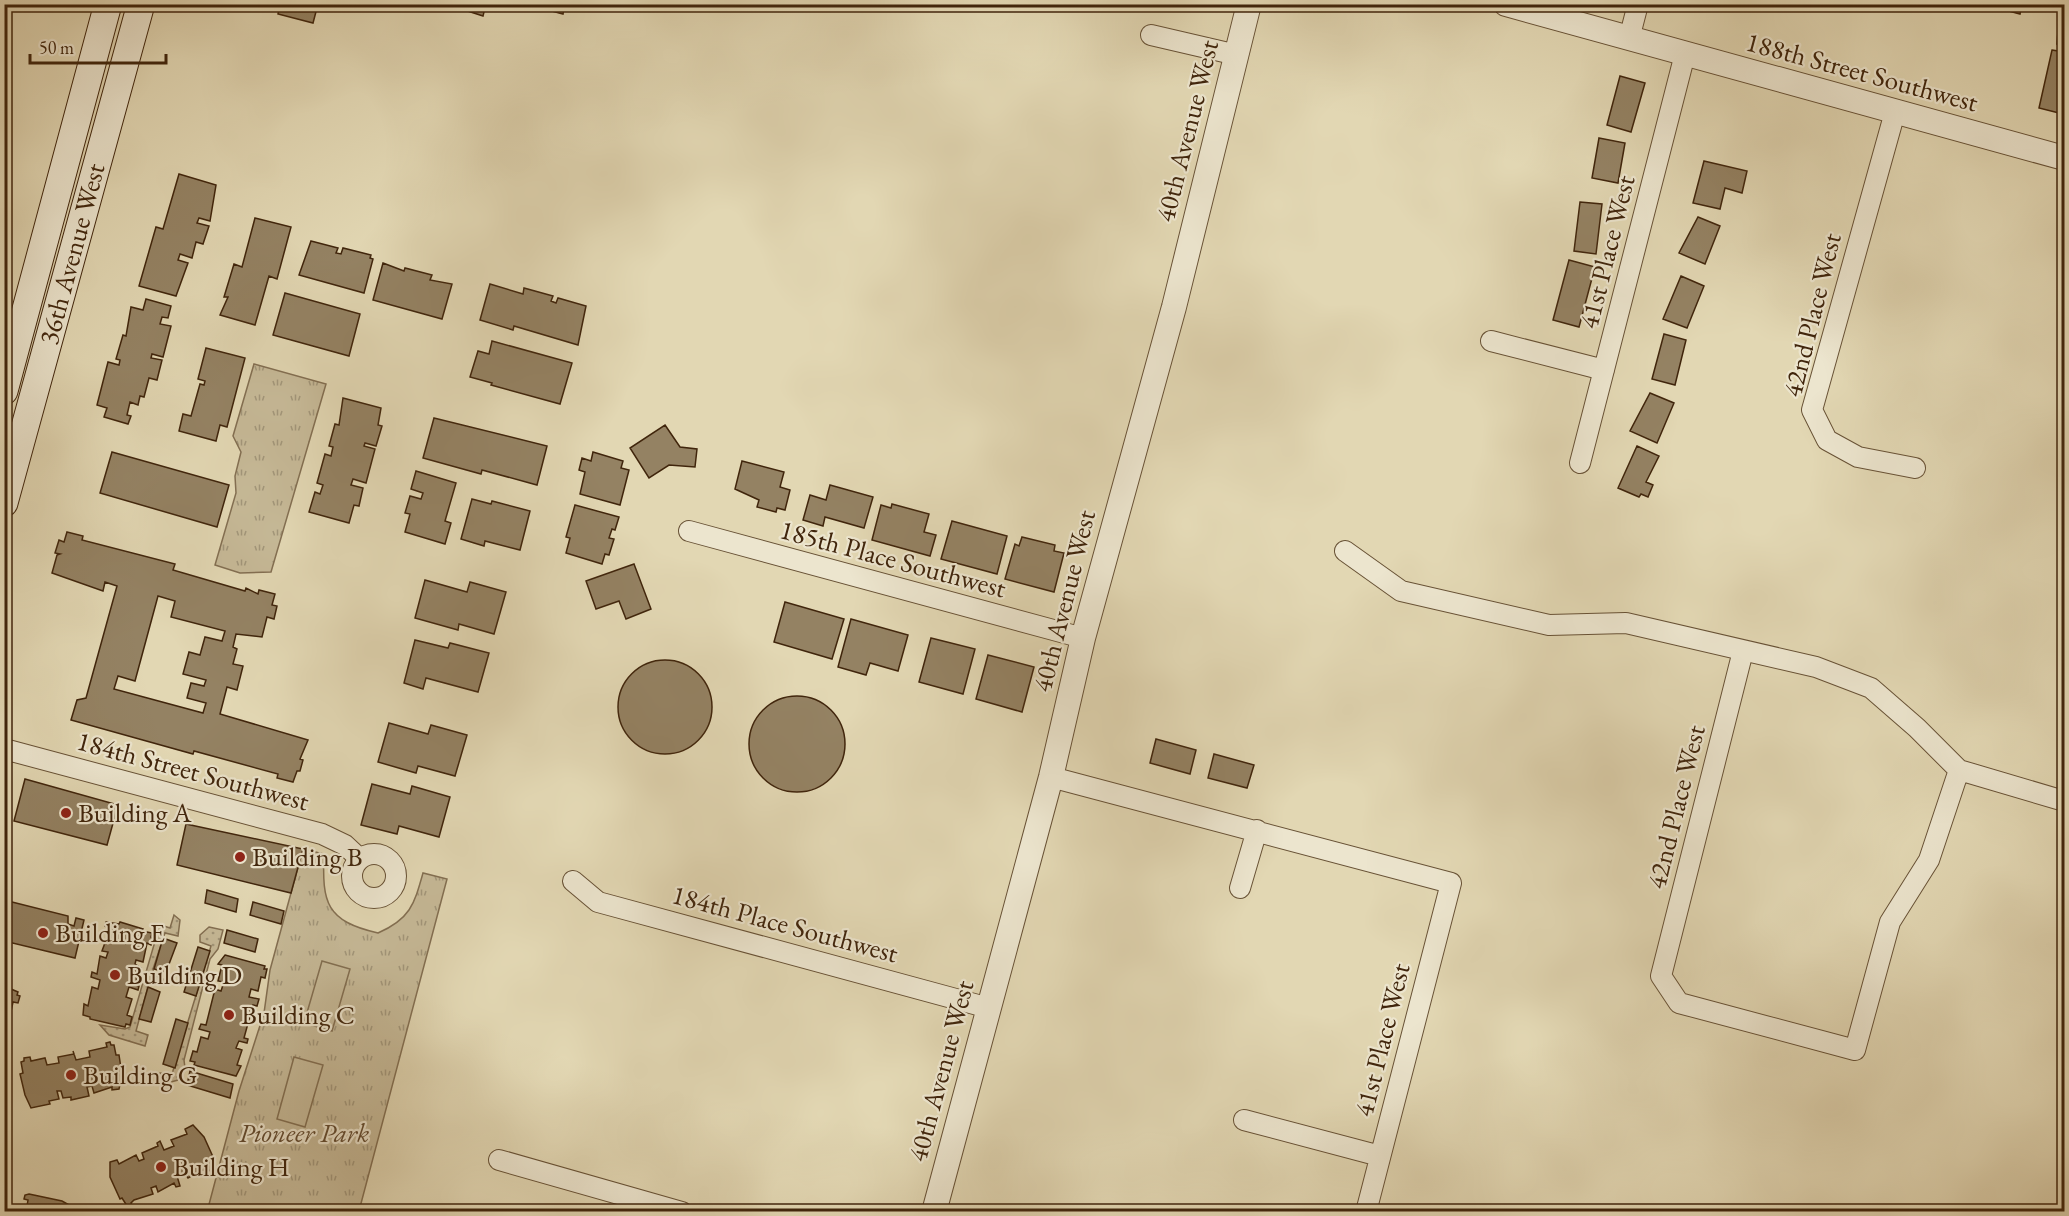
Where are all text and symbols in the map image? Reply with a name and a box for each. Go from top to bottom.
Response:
street label: 188th Street Southwest [1742,24,1982,119]
scale bar [30,27,166,65]
text: 50 m [39,36,74,59]
street label: 40th Avenue West [1147,36,1226,226]
street label: 36th Avenue West [30,159,113,348]
street label: 41st Place West [1571,171,1643,332]
street label: 42nd Place West [1774,229,1849,400]
street label: 40th Avenue West [1024,506,1103,696]
street label: 185th Place Southwest [776,512,1011,606]
street label: 42nd Place West [1638,721,1713,892]
street label: 184th Street Southwest [73,723,313,818]
place label: Building A [78,795,192,830]
marker: Building A [59,806,73,820]
place label: Building B [252,839,363,874]
marker: Building B [233,850,247,864]
street label: 184th Place Southwest [668,877,903,971]
place label: Building E [55,915,165,950]
marker: Building E [36,926,50,940]
place label: Building D [127,957,242,992]
street label: 41st Place West [1346,959,1418,1120]
marker: Building D [108,968,122,982]
street label: 40th Avenue West [899,976,982,1165]
place label: Building C [241,997,355,1032]
marker: Building C [222,1008,236,1022]
place label: Building G [83,1057,198,1092]
marker: Building G [64,1068,78,1082]
park label: Pioneer Park [239,1115,369,1150]
place label: Building H [173,1149,290,1184]
marker: Building H [154,1160,168,1174]

